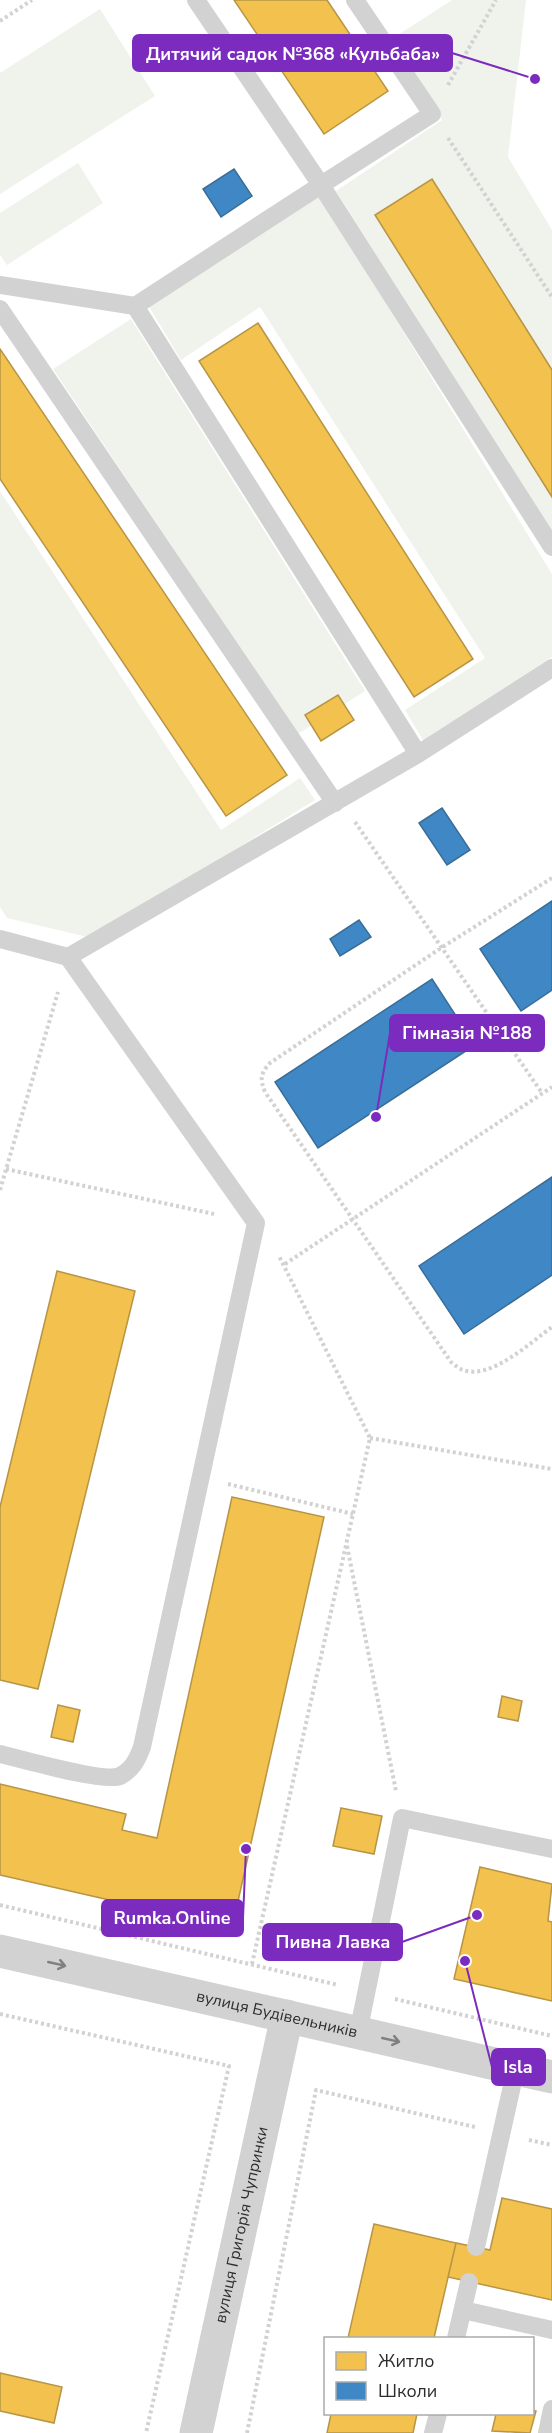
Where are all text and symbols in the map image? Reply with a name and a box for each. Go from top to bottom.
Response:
callout: Дитячий садок №368 «Кульбаба» [133,35,452,71]
text: Дитячий садок №368 «Кульбаба» [146,42,440,66]
callout: Гімназія №188 [390,1015,544,1051]
text: Гімназія №188 [402,1021,532,1045]
callout: Rumka.Online [102,1900,243,1936]
text: Rumka.Online [113,1906,231,1930]
callout: Пивна Лавка [263,1924,402,1960]
text: Пивна Лавка [276,1930,390,1954]
one-way arrow [47,1959,66,1970]
street label: вулиця Будівельників [194,1985,360,2043]
one-way arrow [380,2035,400,2046]
callout: Isla [492,2049,545,2085]
text: Isla [503,2055,533,2079]
street label: вулиця Григорія Чупринки [209,2125,274,2325]
legend [324,2337,534,2415]
text: Житло [378,2349,434,2373]
text: Школи [378,2379,437,2403]

